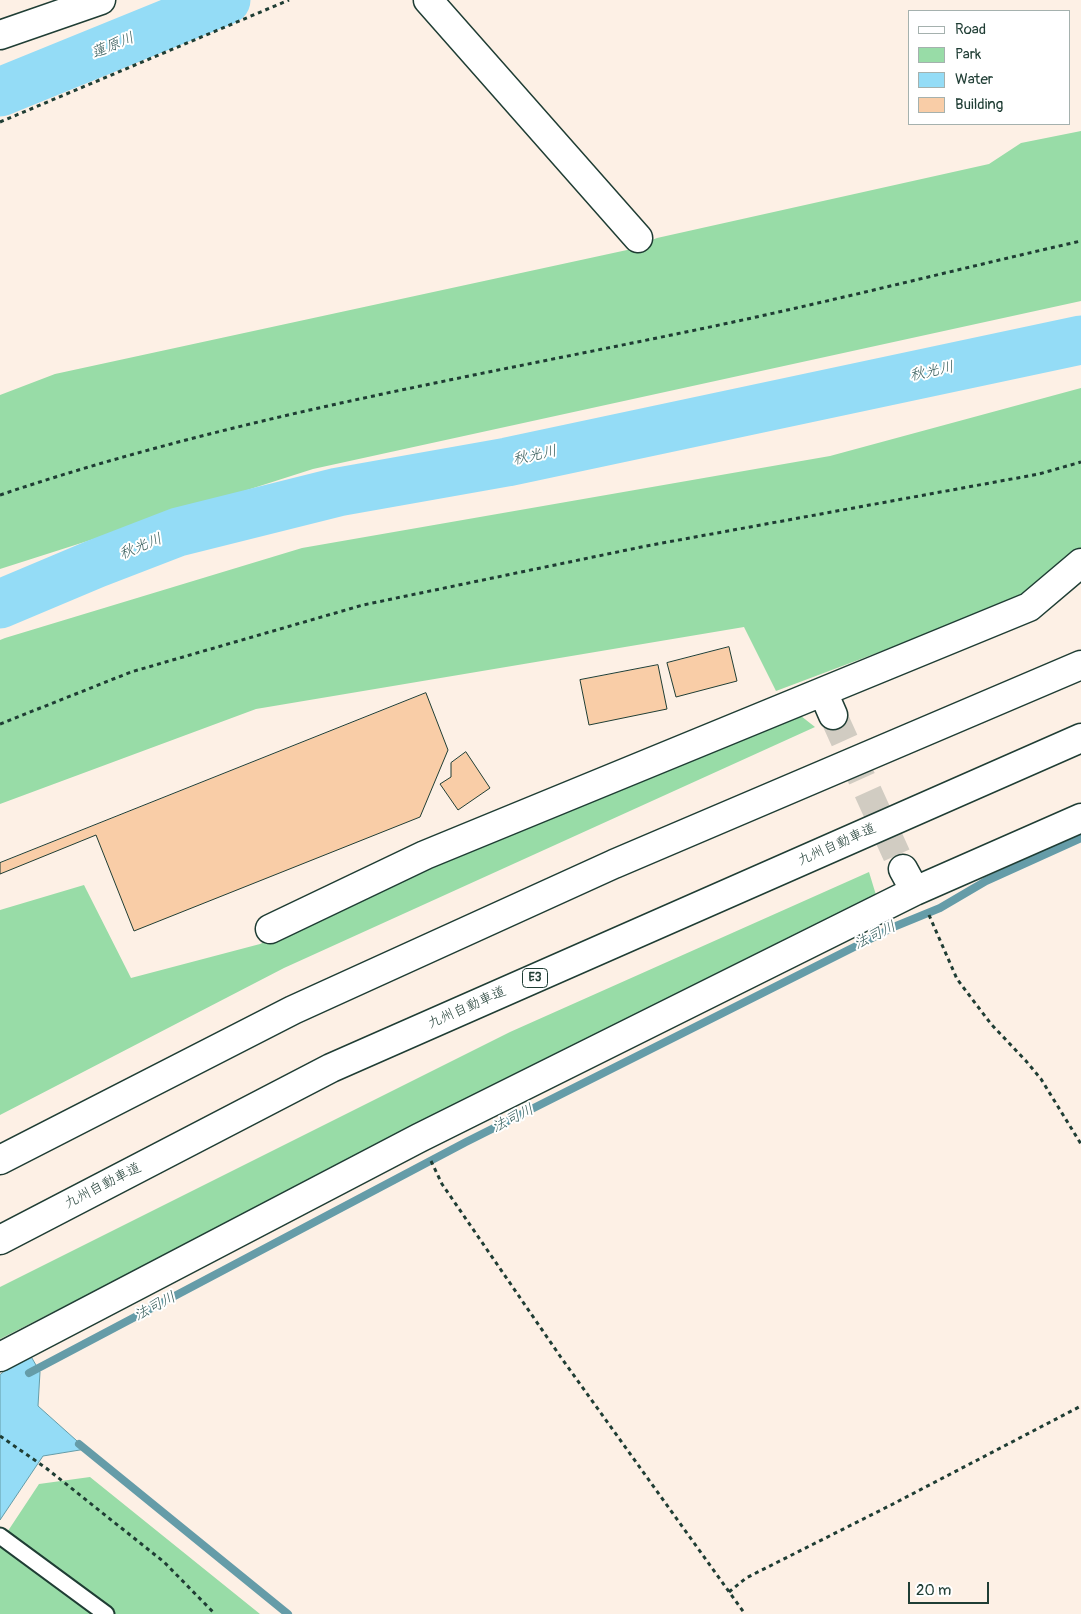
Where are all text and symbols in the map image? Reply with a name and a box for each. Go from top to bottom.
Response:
legend [908,10,1071,125]
text: Road [955,20,986,39]
water label: 蓮原川 [89,29,137,63]
text: Park [955,45,981,64]
text: Water [955,70,993,89]
text: Building [955,95,1003,114]
water label: 秋光川 [908,359,956,385]
water label: 秋光川 [511,443,559,469]
water label: 秋光川 [117,530,165,564]
street label: 九州自動車道 [795,820,879,870]
water label: 法司川 [851,918,899,954]
road number: E3 [522,968,548,988]
street label: 九州自動車道 [425,983,509,1033]
water label: 法司川 [489,1101,537,1137]
street label: 九州自動車道 [62,1159,144,1213]
water label: 法司川 [131,1288,179,1326]
scale bar [911,1572,992,1604]
text: 20 m [916,1581,951,1600]

